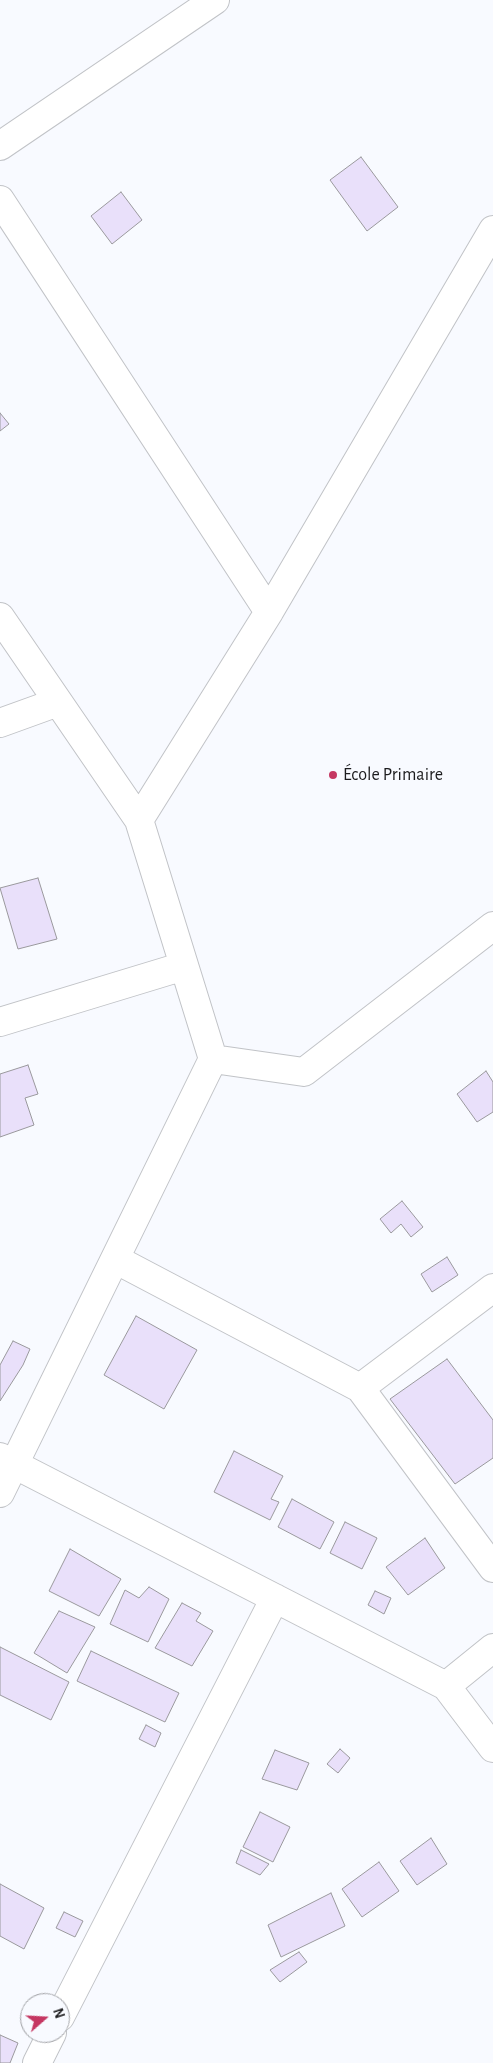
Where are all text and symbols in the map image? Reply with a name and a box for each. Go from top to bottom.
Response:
place label: École Primaire [343,764,443,786]
marker: École Primaire [327,769,339,781]
north arrow [20,1993,70,2043]
text: N [50,2007,66,2020]

